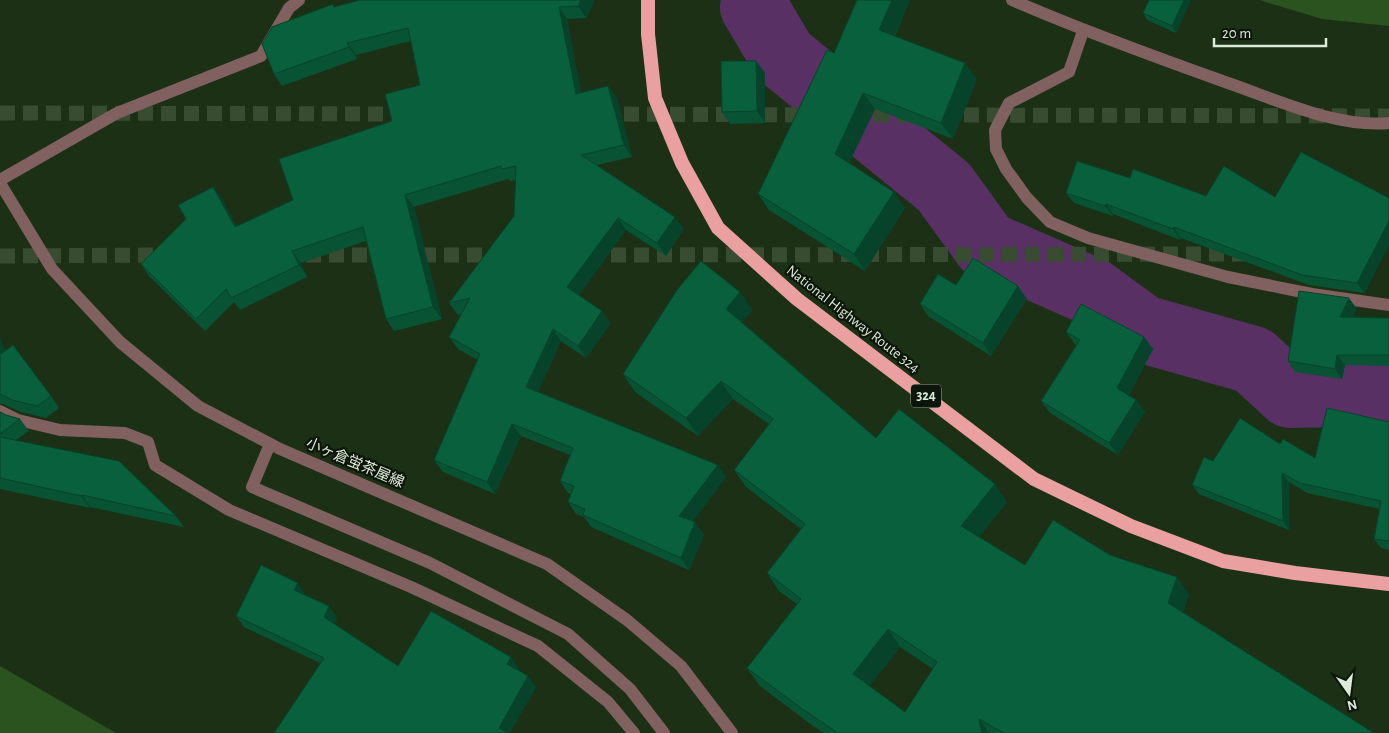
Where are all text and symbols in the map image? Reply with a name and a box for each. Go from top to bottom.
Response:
scale bar [1214,15,1326,47]
text: 20 m [1222,26,1251,41]
street label: National Highway Route 324 [784,262,922,376]
road number: 324 [911,384,941,408]
street label: 小ヶ倉蛍茶屋線 [304,435,407,490]
north arrow [1324,668,1374,718]
text: N [1345,697,1358,713]

